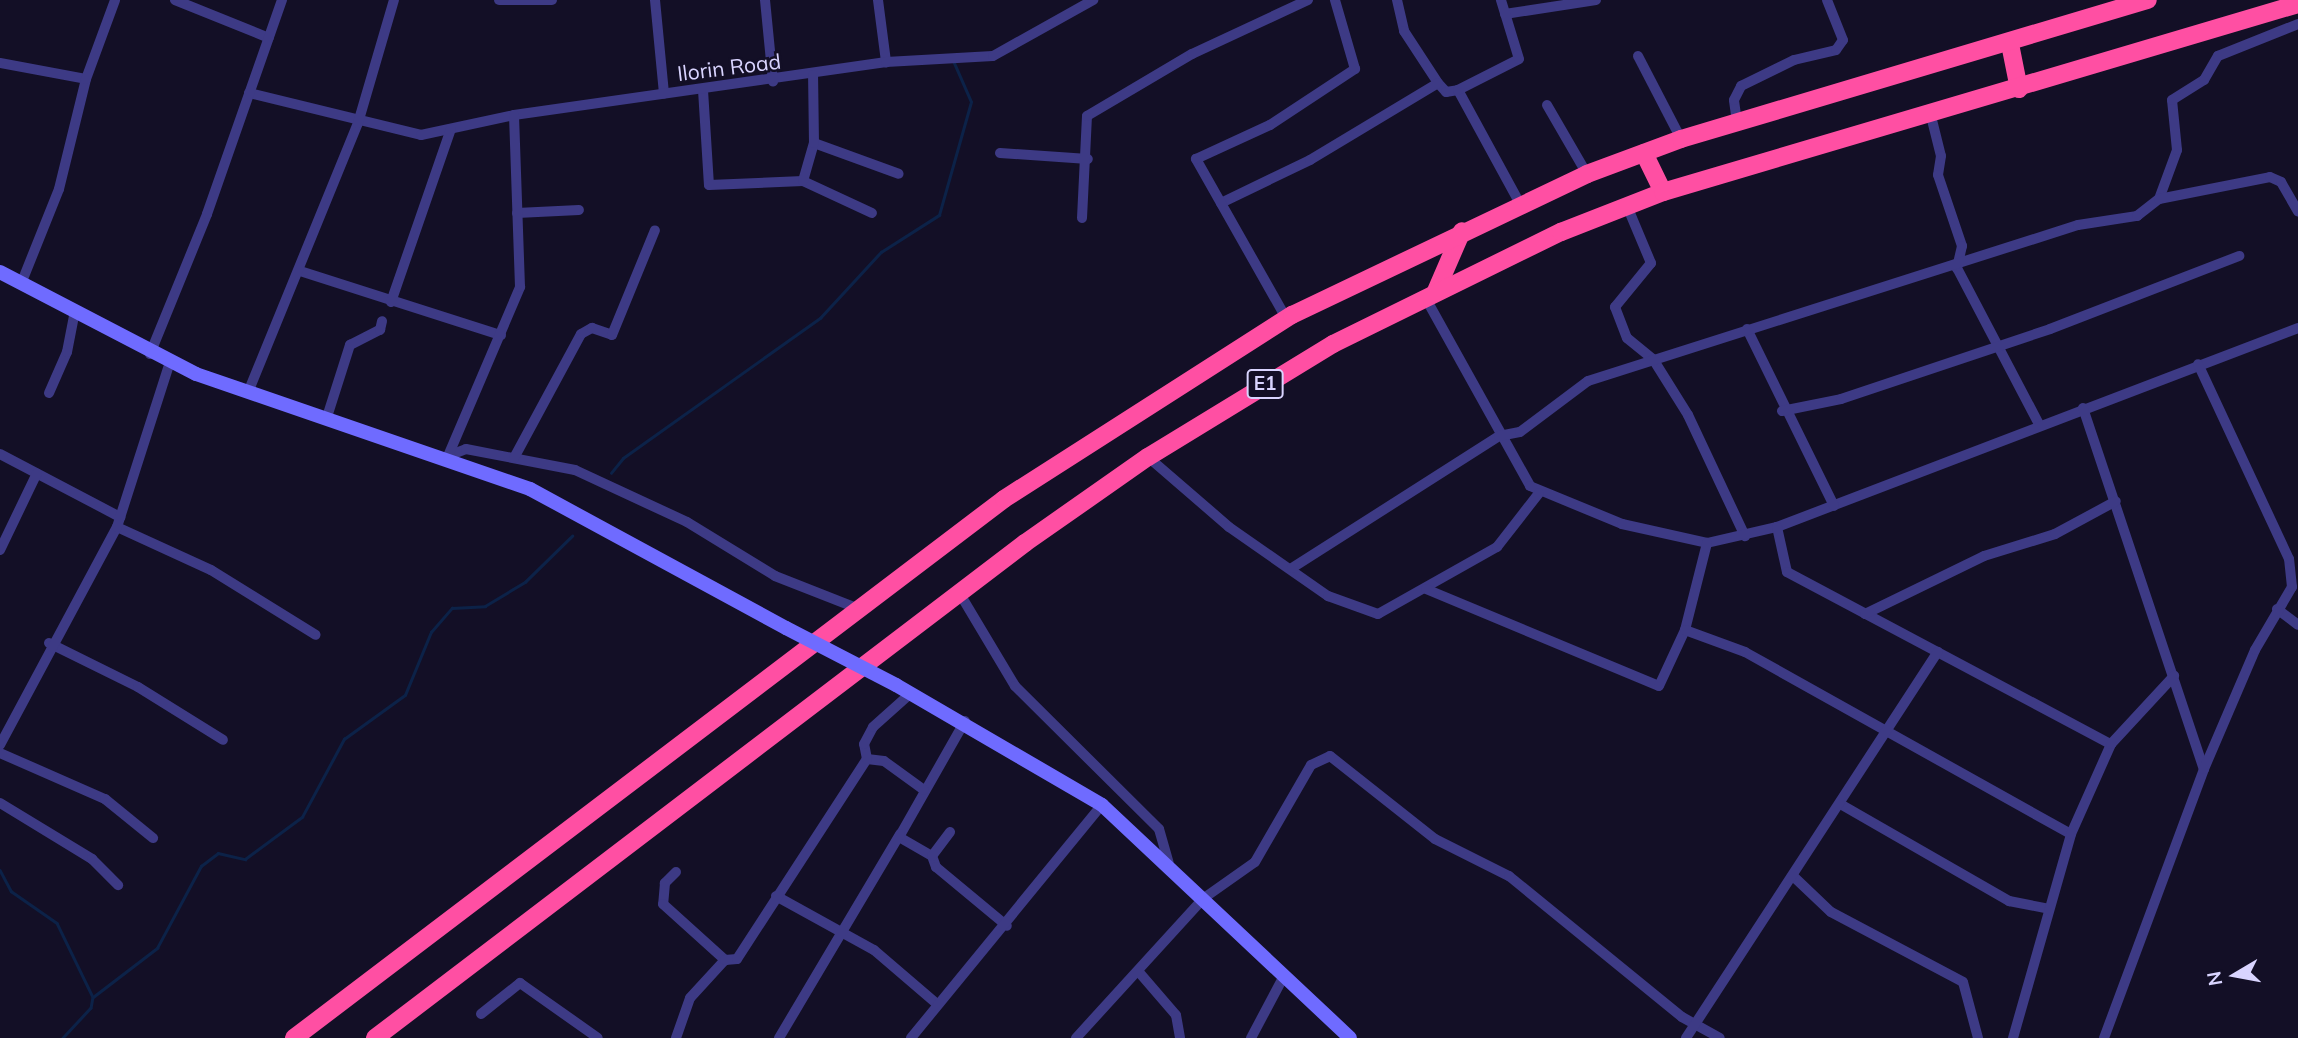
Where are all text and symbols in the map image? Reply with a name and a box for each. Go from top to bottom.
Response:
street label: Ilorin Road [676,48,782,86]
road number: E1 [1246,368,1284,400]
north arrow [2200,940,2270,1010]
text: N [2201,969,2227,988]

